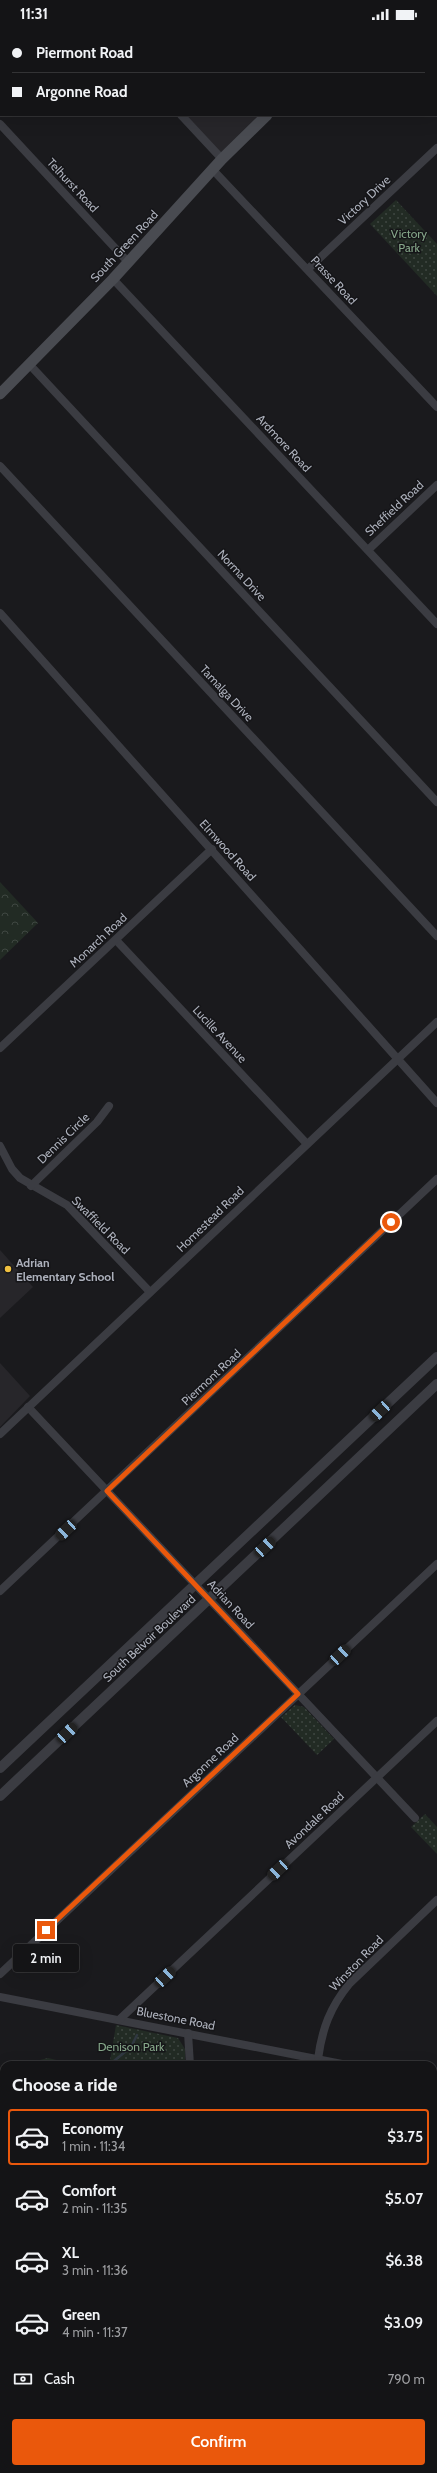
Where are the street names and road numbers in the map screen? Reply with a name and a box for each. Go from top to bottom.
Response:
street label: Telhurst Road [44,155,102,215]
street label: Victory Drive [335,172,393,228]
street label: South Green Road [87,207,161,285]
street label: Prasse Road [308,253,360,307]
street label: Ardmore Road [254,411,314,475]
street label: Sheffield Road [362,477,426,539]
street label: Norma Drive [214,546,270,604]
street label: Tamalga Drive [197,662,257,724]
street label: Elmwood Road [197,816,259,884]
street label: Monarch Road [66,910,130,970]
street label: Lucille Avenue [190,1002,250,1066]
street label: Dennis Circle [34,1109,92,1167]
street label: Homestead Road [173,1183,247,1255]
street label: Swaffield Road [69,1193,133,1257]
street label: Piermont Road [178,1346,244,1408]
street label: Adrian Road [205,1576,257,1632]
street label: South Belvoir Boulevard [99,1591,199,1685]
street label: Argonne Road [179,1730,241,1790]
street label: Avondale Road [281,1789,347,1851]
street label: Winston Road [326,1932,386,1994]
street label: Bluestone Road [136,2003,216,2033]

